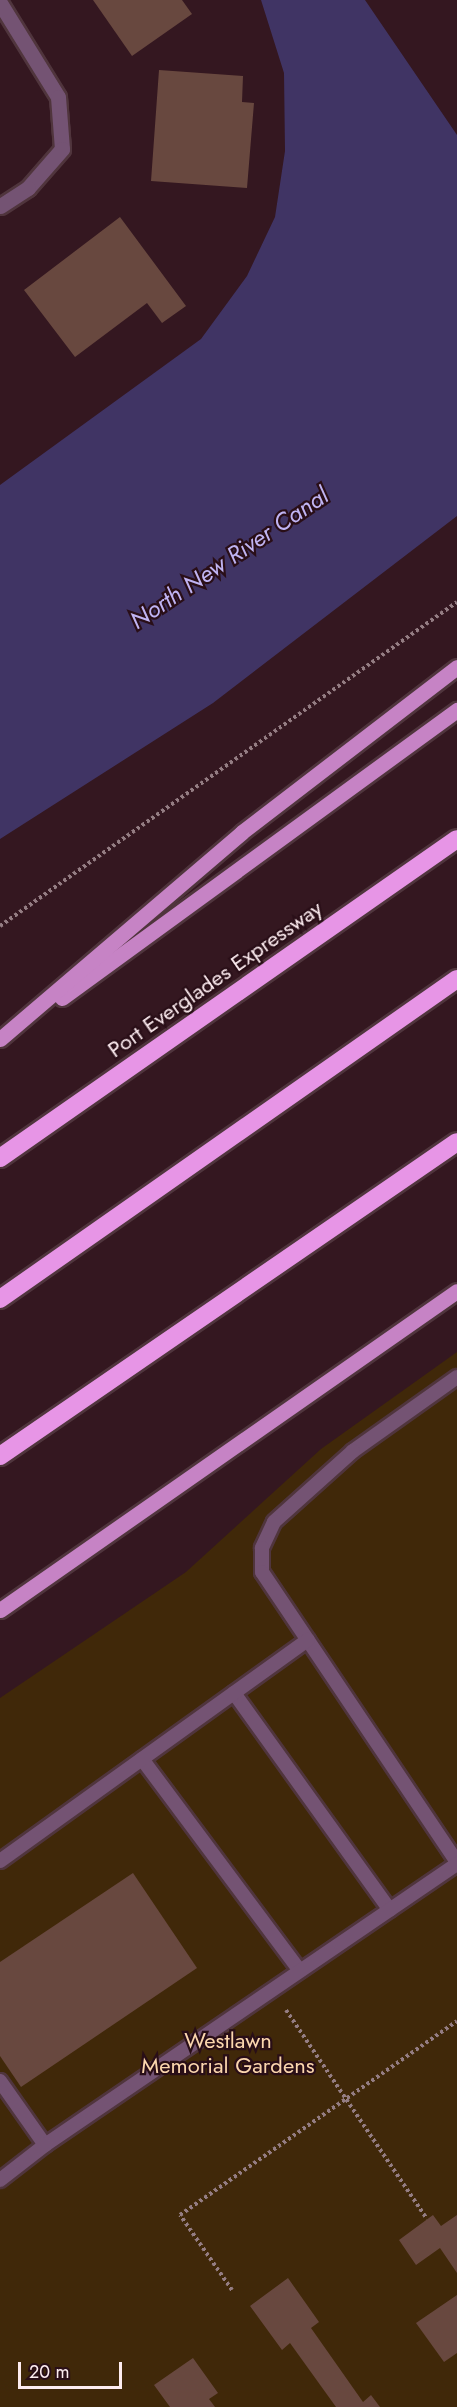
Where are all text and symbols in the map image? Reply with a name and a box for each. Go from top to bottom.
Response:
water label: North New River Canal [124,481,334,635]
street label: Port Everglades Expressway [103,895,327,1063]
park label: Westlawn Memorial Gardens [141,2027,315,2078]
scale bar [21,2350,124,2388]
text: 20 m [29,2359,69,2385]

